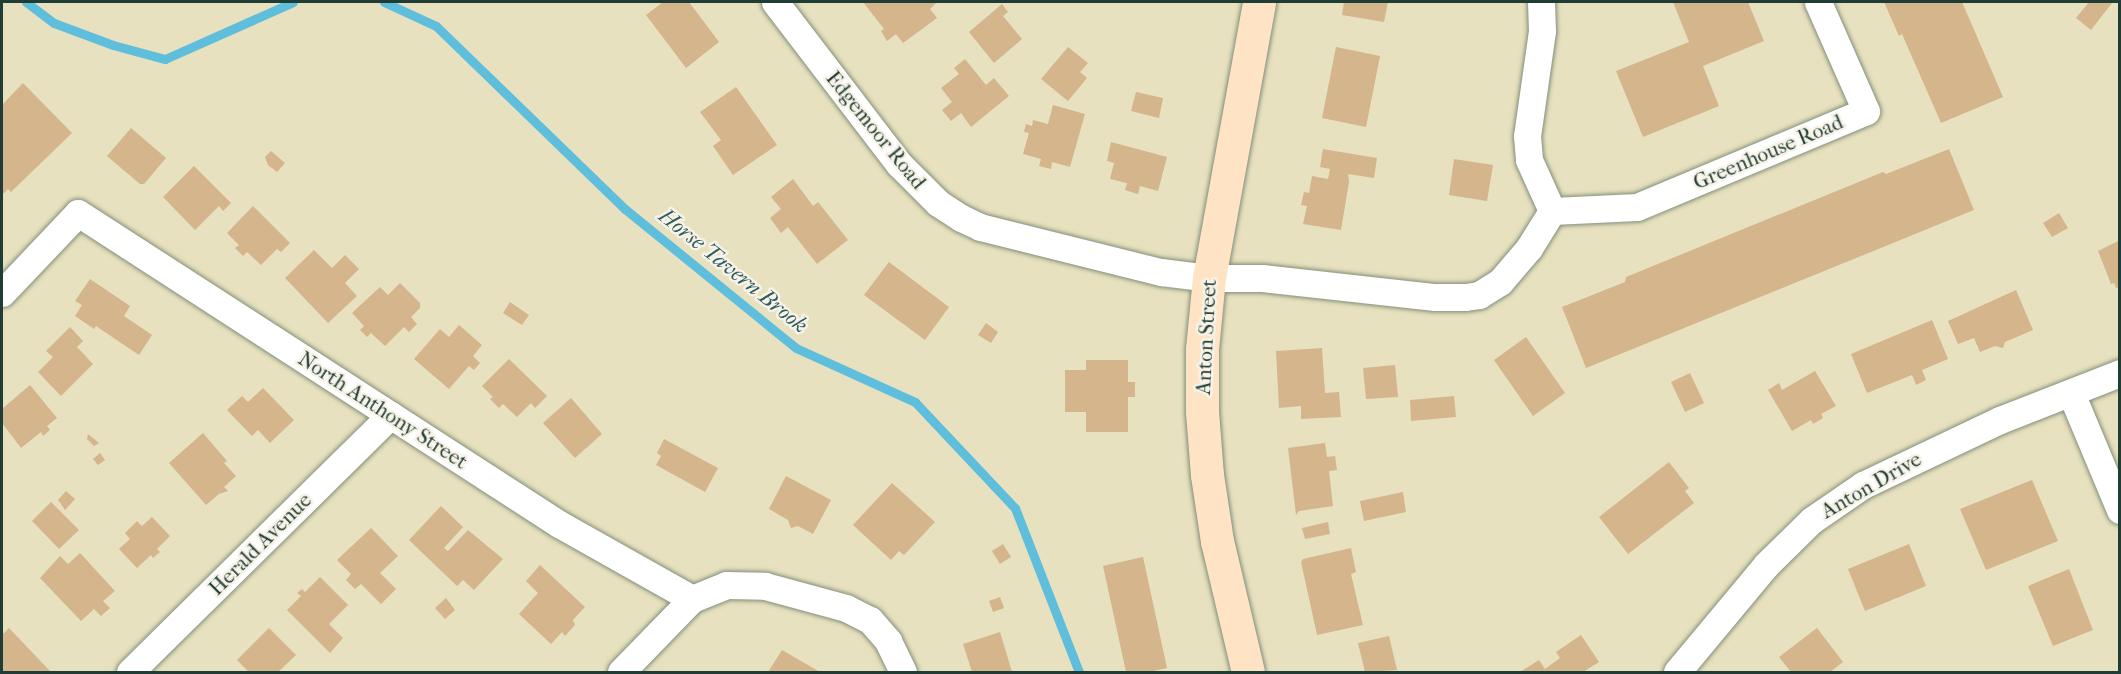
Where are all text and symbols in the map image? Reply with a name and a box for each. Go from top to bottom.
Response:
street label: Edgemoor Road [821,66,931,194]
street label: Greenhouse Road [1689,109,1847,195]
water label: Horse Tavern Brook [653,203,813,339]
street label: Anton Street [1190,279,1222,395]
street label: North Anthony Street [294,346,472,474]
street label: Anton Drive [1816,446,1926,524]
street label: Herald Avenue [203,487,317,601]

